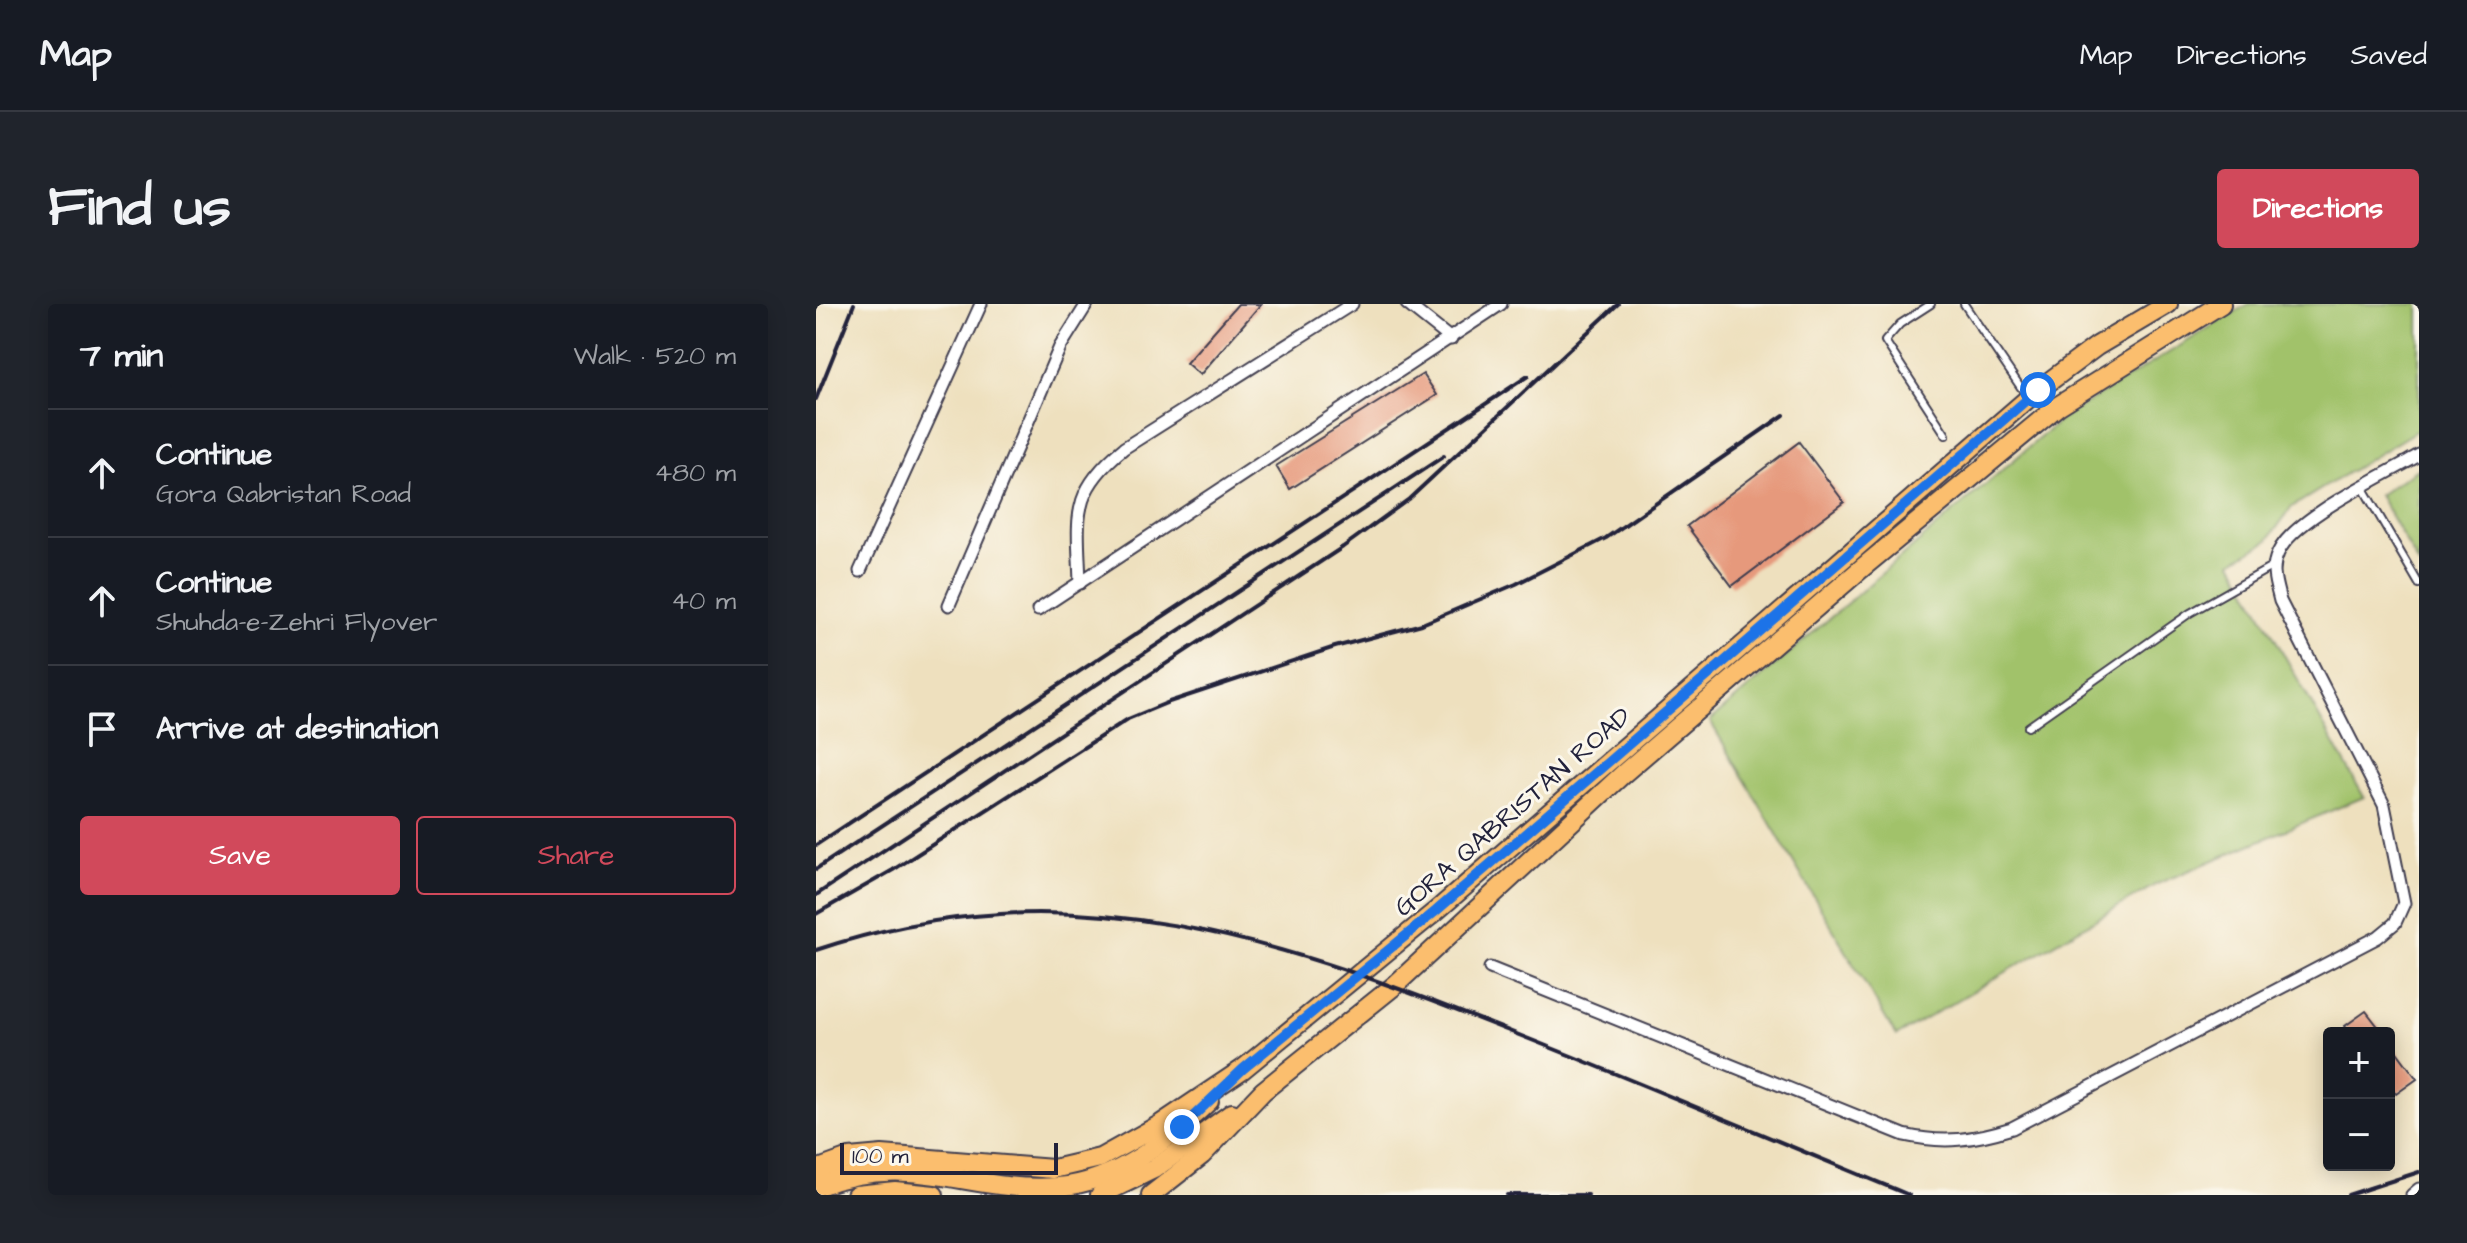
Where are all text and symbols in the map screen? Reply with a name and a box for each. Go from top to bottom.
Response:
text: Map [40,29,112,81]
text: Map [2080,36,2133,75]
text: Directions [2177,36,2307,75]
text: Saved [2351,36,2427,75]
text: Find us [48,169,231,247]
button: Directions [2217,169,2419,248]
text: 7 min [80,332,163,380]
text: Walk · 520 m [573,338,736,374]
route start [2020,372,2056,408]
text: Continue [156,434,272,476]
icon: ahead [80,451,124,495]
text: 480 m [654,455,736,491]
text: Gora Qabristan Road [156,476,411,512]
text: Continue [156,562,272,604]
icon: ahead [80,579,124,623]
text: 40 m [671,583,736,619]
text: Shuhda-e-Zehri Flyover [156,604,437,640]
street label: GORA QABRISTAN ROAD [1387,699,1639,925]
icon: arrive [80,707,124,751]
text: Arrive at destination [156,708,438,750]
button: Save [80,816,400,895]
button: Share [416,816,736,895]
map controls [2323,1027,2395,1171]
button: + [2323,1027,2395,1099]
button: − [2323,1099,2395,1171]
route end [1164,1109,1200,1145]
scale bar [840,1139,1058,1175]
text: 100 m [852,1141,909,1172]

